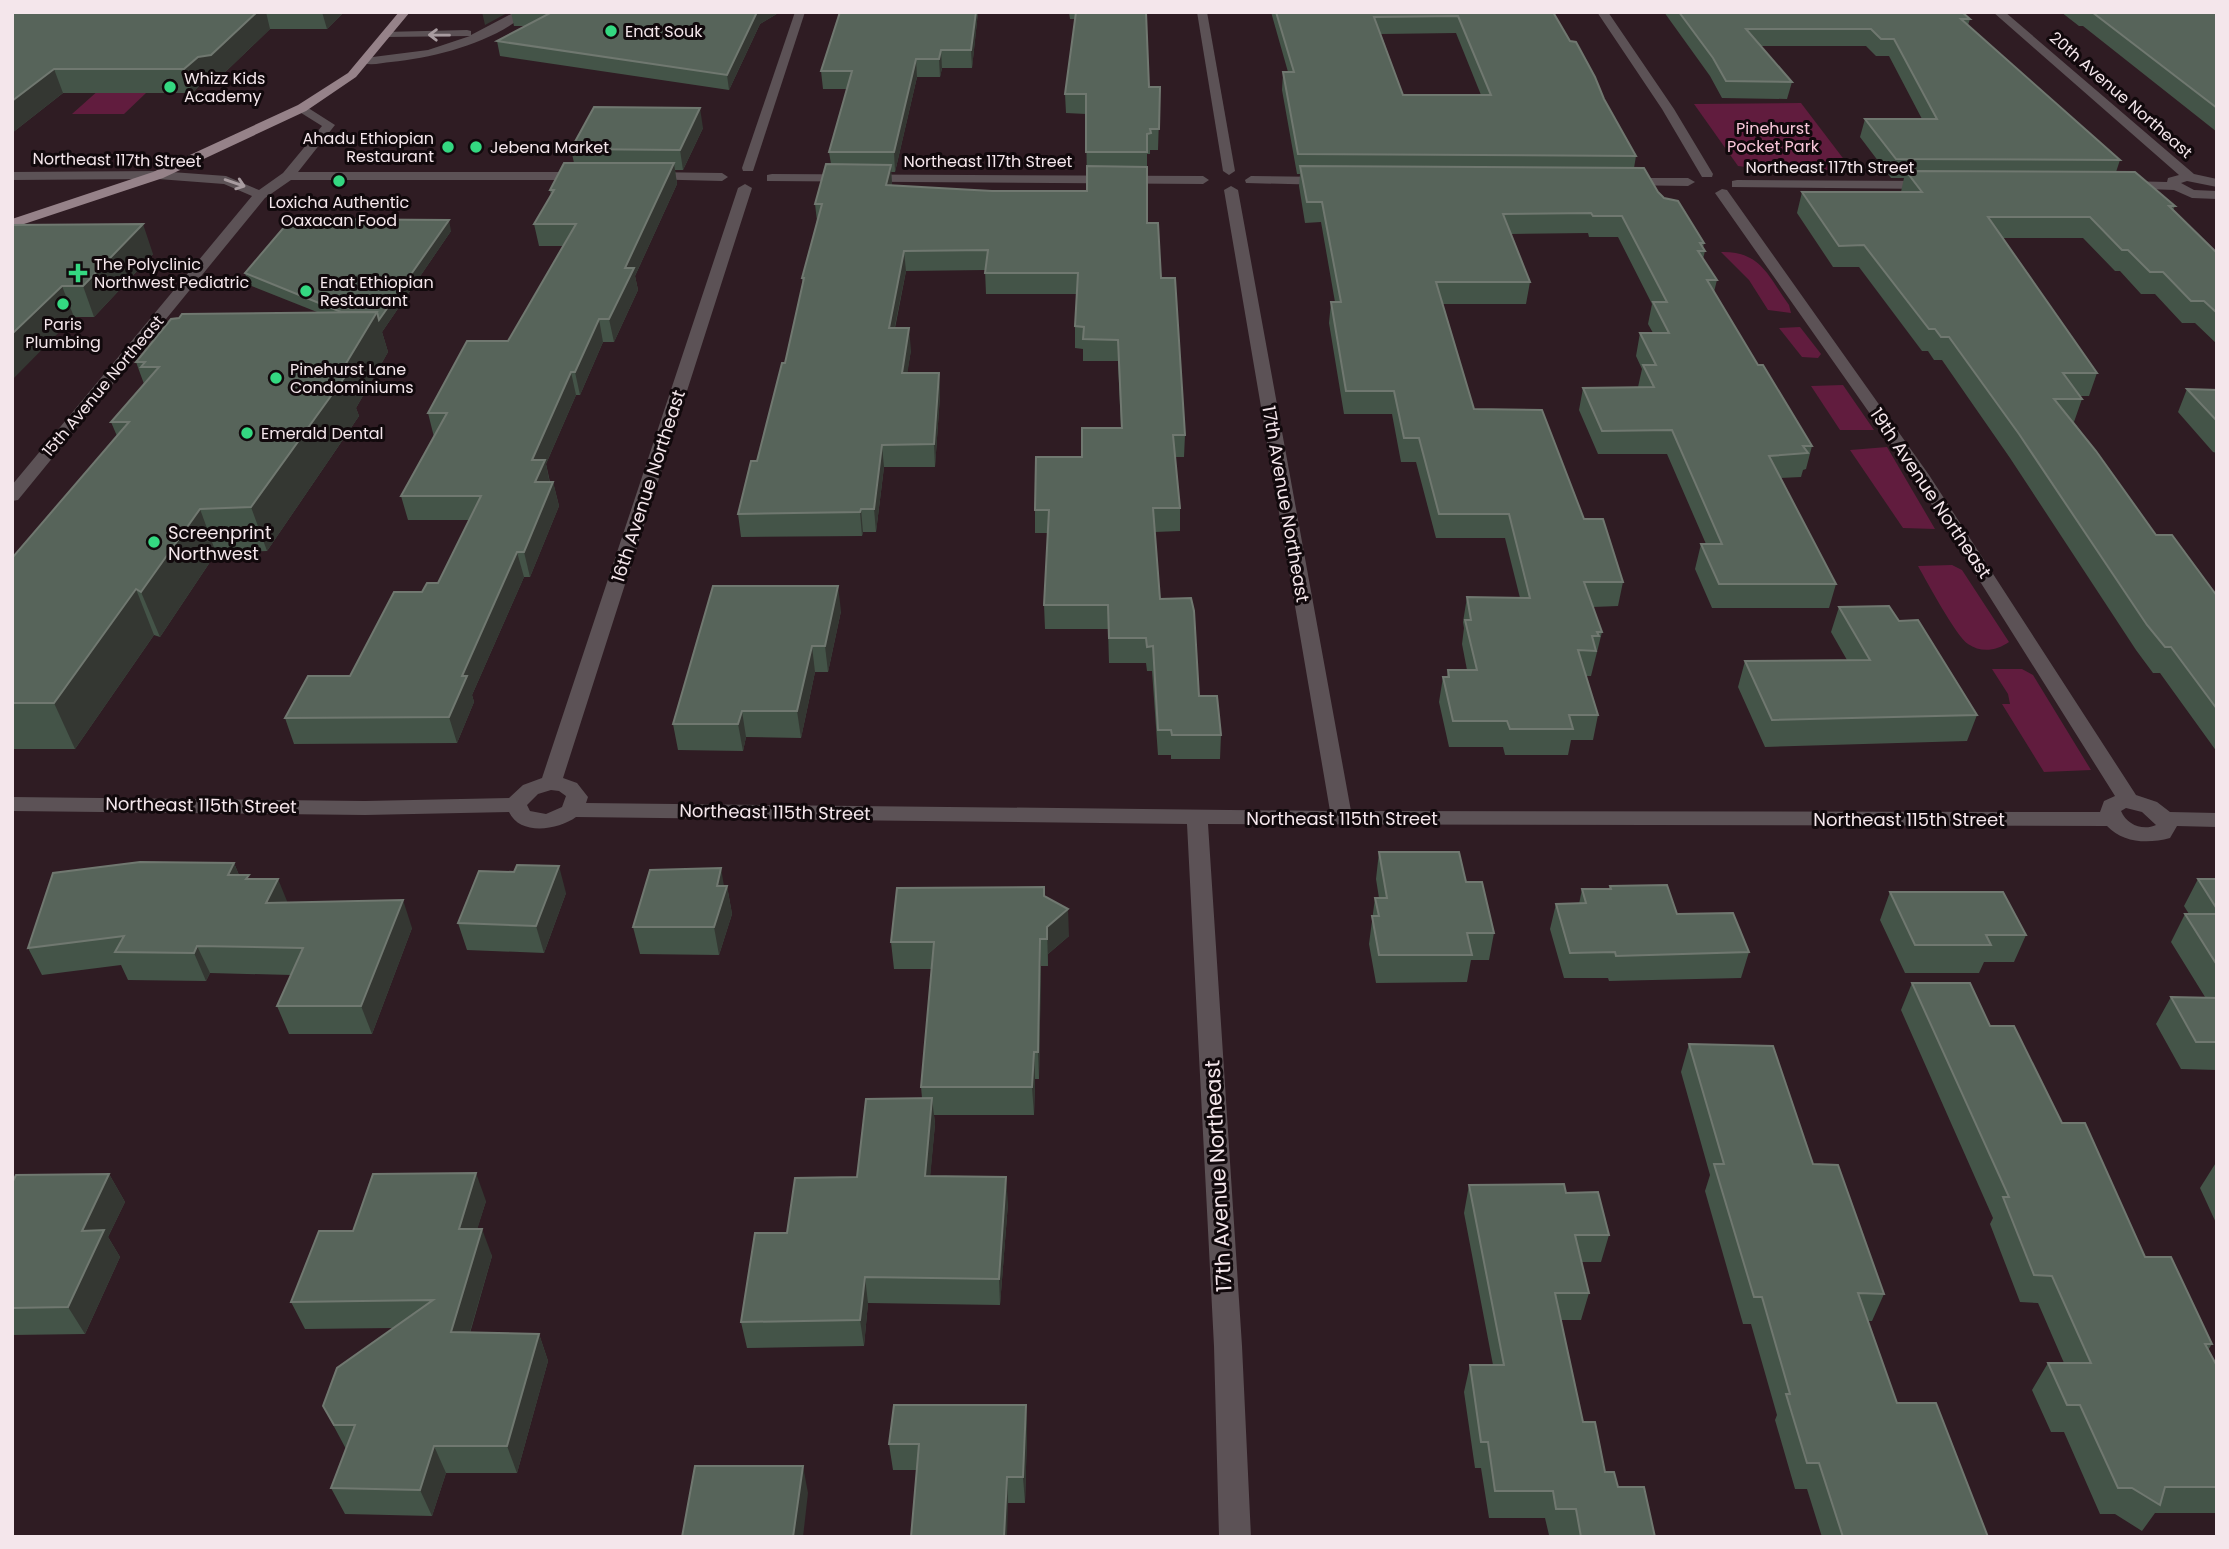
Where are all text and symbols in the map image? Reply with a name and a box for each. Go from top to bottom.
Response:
place label: Enat Souk [625,20,703,43]
marker: Enat Souk [603,23,619,39]
street label: 20th Avenue Northeast [2045,26,2197,164]
one-way arrow [427,28,450,42]
place label: Whizz Kids Academy [184,67,265,108]
marker: Whizz Kids Academy [162,79,178,95]
park label: Pinehurst Pocket Park [1727,117,1820,158]
place label: Ahadu Ethiopian Restaurant [303,127,434,168]
place label: Jebena Market [490,136,609,159]
marker: Ahadu Ethiopian Restaurant [440,139,456,155]
marker: Jebena Market [468,139,484,155]
street label: Northeast 117th Street [32,147,202,173]
street label: Northeast 117th Street [904,150,1073,173]
street label: Northeast 117th Street [1746,156,1915,179]
marker: Loxicha Authentic Oaxacan Food [331,173,347,189]
one-way arrow [223,178,245,190]
place label: Loxicha Authentic Oaxacan Food [269,191,410,232]
place label: The Polyclinic Northwest Pediatric [94,253,249,294]
marker: The Polyclinic Northwest Pediatric [68,263,88,283]
place label: Enat Ethiopian Restaurant [320,271,434,312]
marker: Enat Ethiopian Restaurant [298,283,314,299]
marker: Paris Plumbing [55,296,71,312]
street label: 15th Avenue Northeast [37,310,169,462]
place label: Paris Plumbing [25,313,101,354]
place label: Pinehurst Lane Condominiums [290,358,414,399]
marker: Pinehurst Lane Condominiums [268,370,284,386]
street label: 16th Avenue Northeast [605,387,691,585]
street label: 19th Avenue Northeast [1865,403,1997,583]
street label: 17th Avenue Northeast [1256,404,1316,604]
place label: Emerald Dental [261,422,383,445]
marker: Emerald Dental [239,425,255,441]
place label: Screenprint Northwest [168,520,271,566]
marker: Screenprint Northwest [146,534,162,550]
street label: Northeast 115th Street [105,791,297,819]
street label: Northeast 115th Street [679,798,871,826]
street label: Northeast 115th Street [1246,806,1438,831]
street label: Northeast 115th Street [1813,807,2005,832]
street label: 17th Avenue Northeast [1197,1059,1239,1293]

